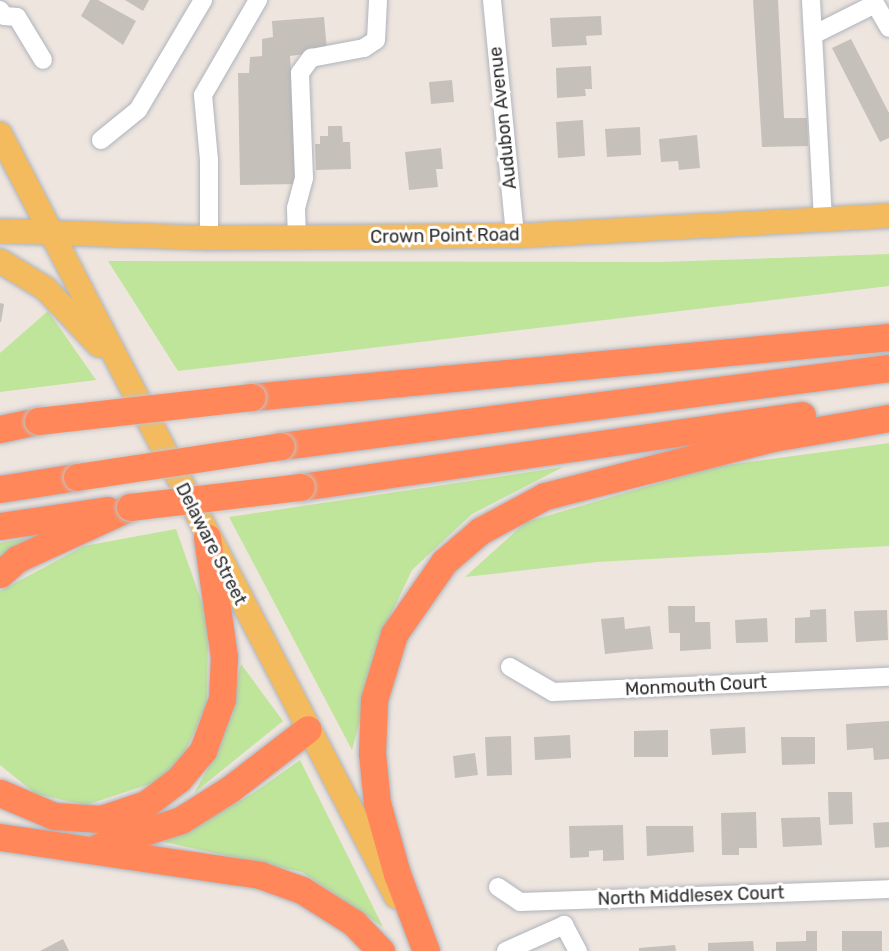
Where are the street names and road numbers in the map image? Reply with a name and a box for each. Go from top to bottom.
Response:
street label: Audubon Avenue [485,45,521,191]
street label: Crown Point Road [370,224,520,248]
street label: Delaware Street [171,479,251,609]
street label: Monmouth Court [624,671,768,701]
street label: North Middlesex Court [597,882,785,910]

